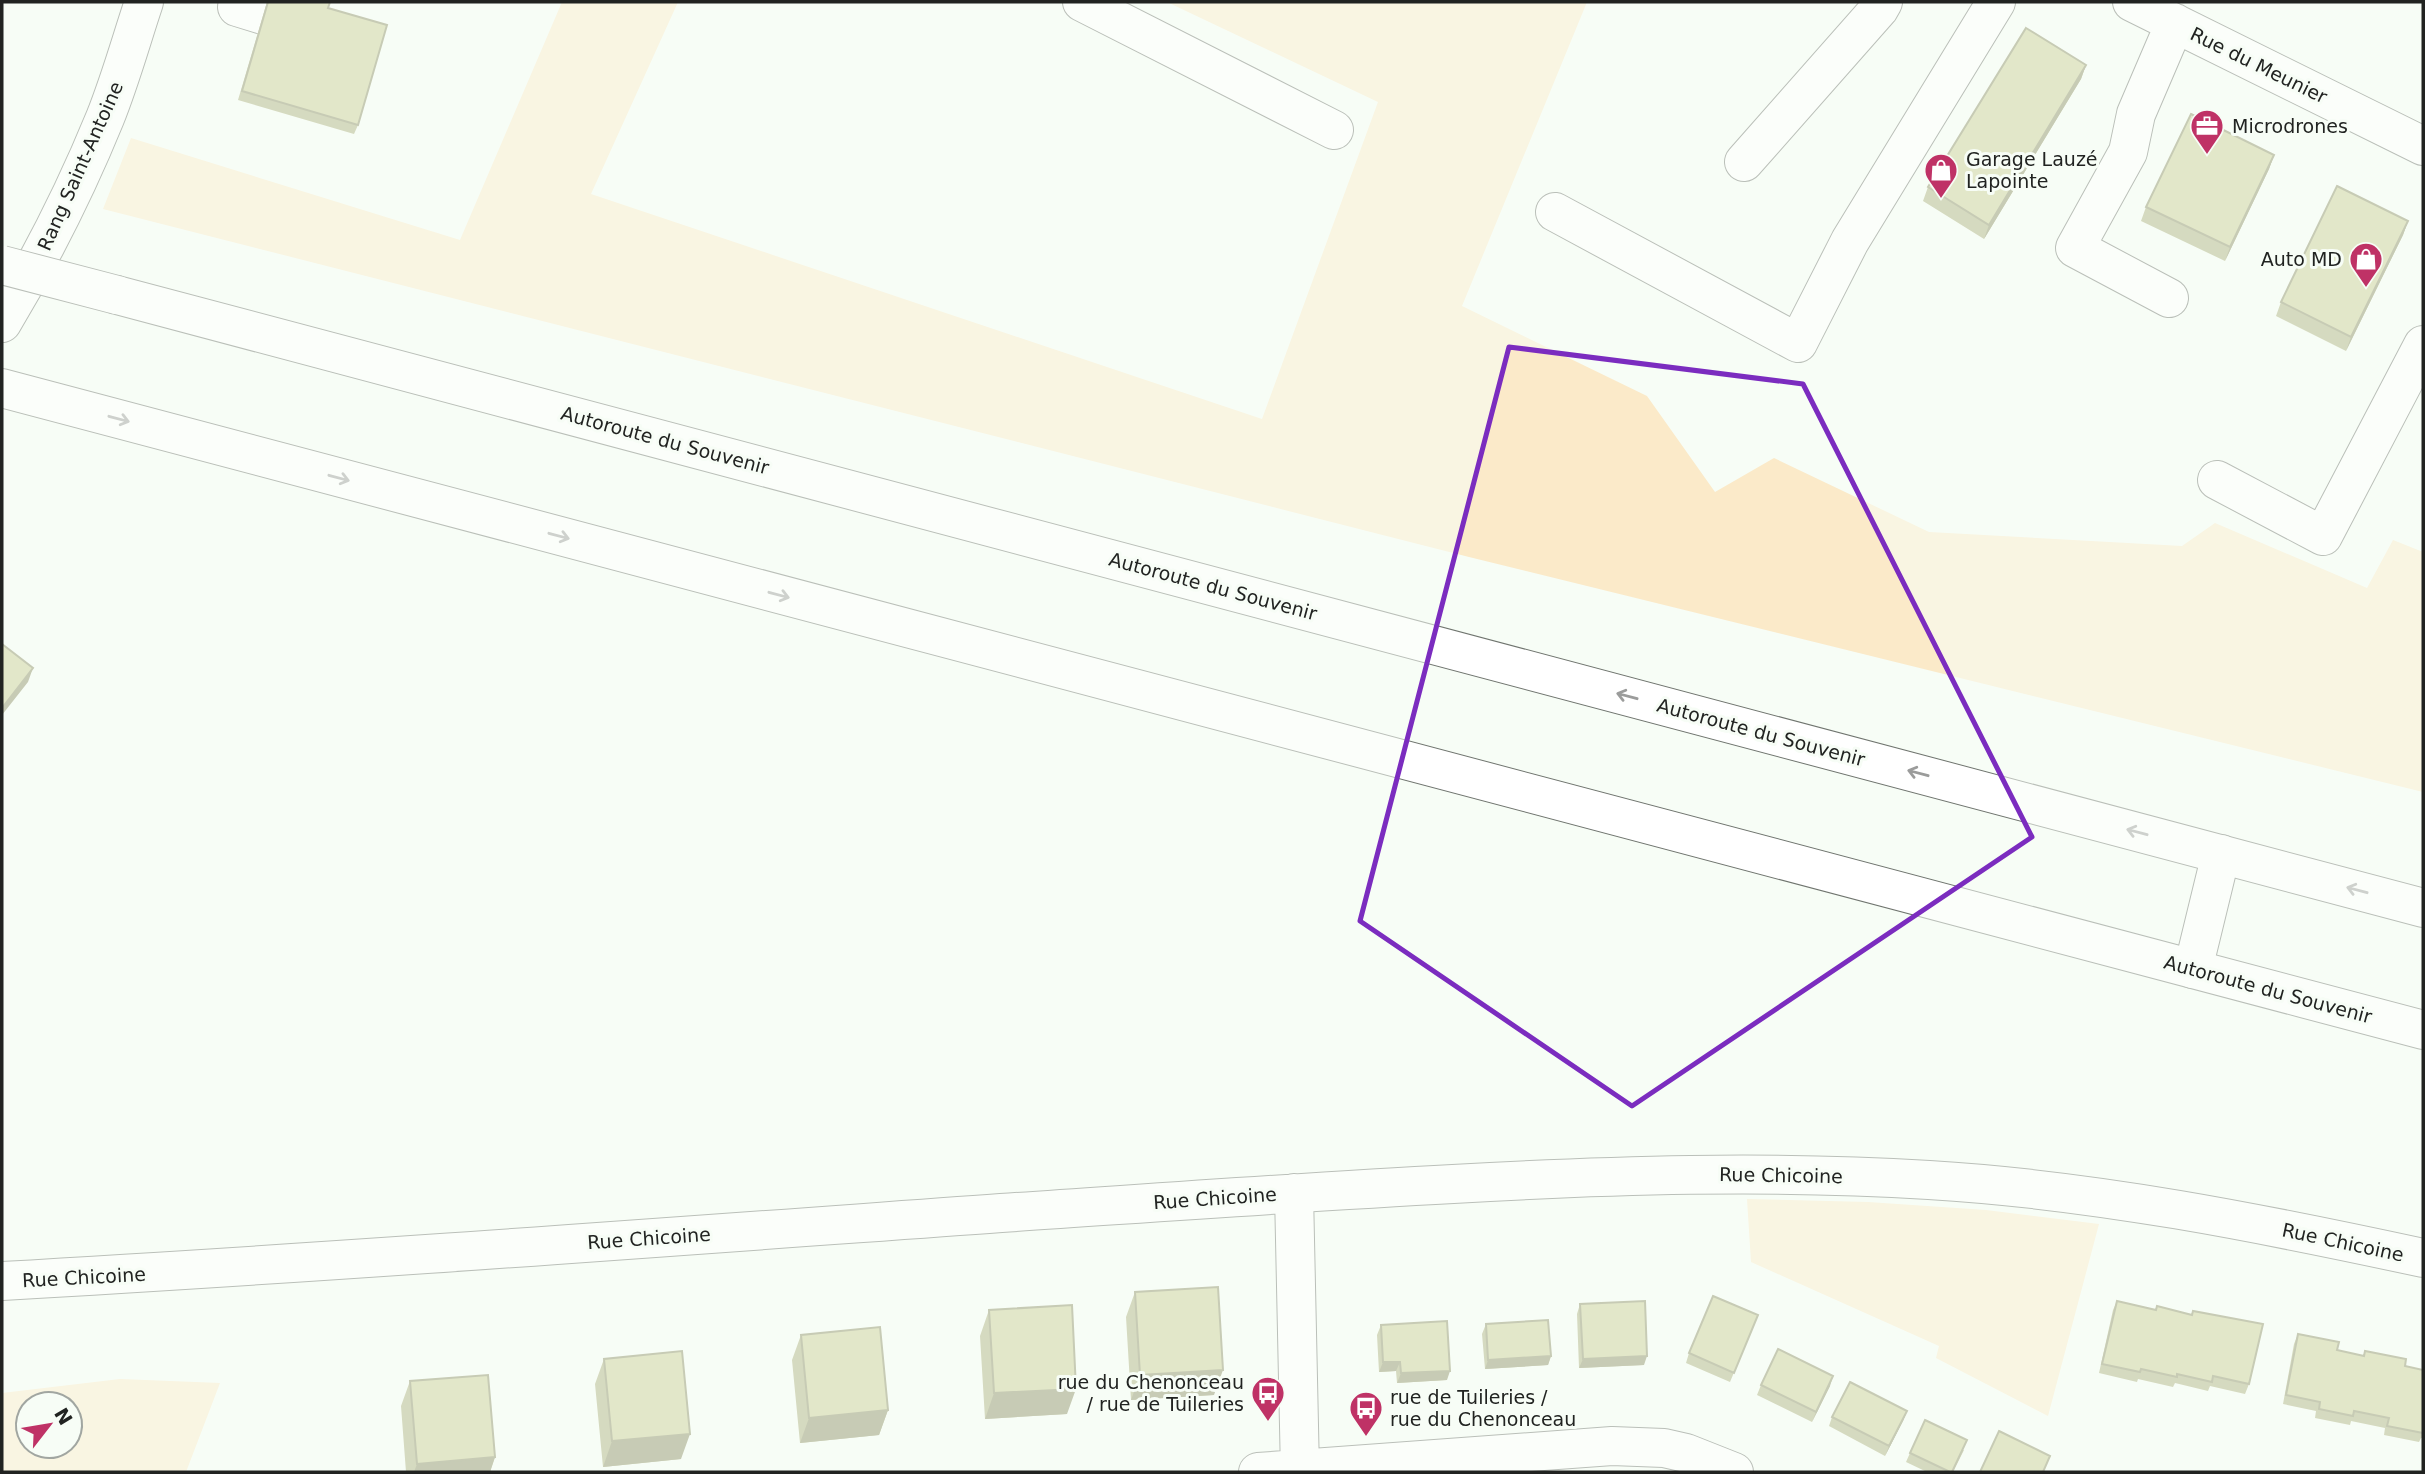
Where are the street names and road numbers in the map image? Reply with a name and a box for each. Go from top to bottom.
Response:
street label: Rue du Meunier [2187,22,2331,108]
street label: Rang Saint-Antoine [33,78,127,254]
street label: Autoroute du Souvenir [559,402,772,478]
street label: Autoroute du Souvenir [1107,548,1320,624]
street label: Autoroute du Souvenir [1655,694,1868,770]
street label: Autoroute du Souvenir [2162,951,2375,1027]
street label: Rue Chicoine [1719,1163,1843,1187]
street label: Rue Chicoine [1152,1183,1278,1213]
street label: Rue Chicoine [2280,1218,2406,1266]
street label: Rue Chicoine [586,1223,712,1253]
street label: Rue Chicoine [22,1263,146,1291]

